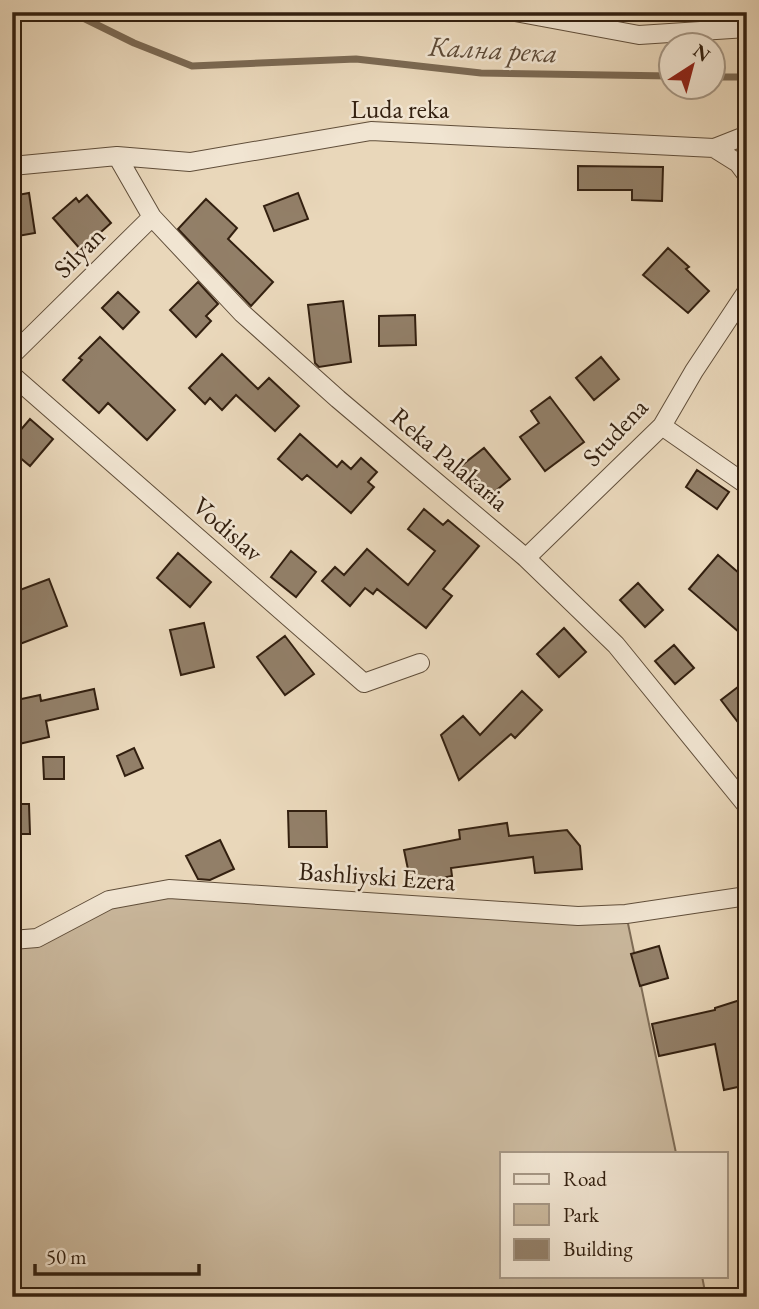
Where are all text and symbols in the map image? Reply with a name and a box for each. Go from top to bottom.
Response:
water label: Кална река [427,28,558,70]
north arrow [658,32,728,102]
text: N [688,38,716,68]
street label: Luda reka [350,92,450,126]
street label: Silyan [46,219,112,285]
street label: Studena [575,390,656,473]
street label: Reka Palakaria [384,400,517,519]
street label: Vodislav [185,489,271,570]
street label: Bashliyski Ezera [297,854,457,898]
legend [500,1152,728,1278]
text: Road [563,1165,607,1192]
text: Park [563,1201,600,1228]
scale bar [35,1232,200,1276]
text: Building [563,1235,633,1262]
text: 50 m [46,1243,87,1270]

